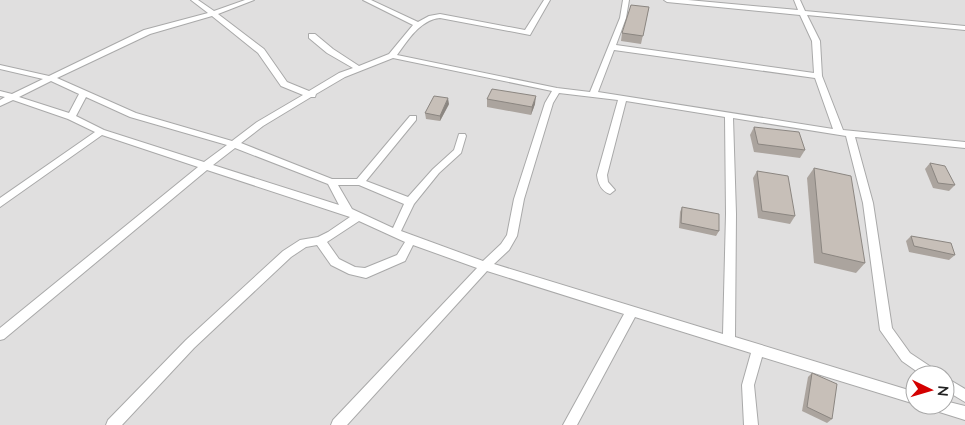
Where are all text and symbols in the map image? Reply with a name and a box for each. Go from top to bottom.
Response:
north arrow [905,365,955,415]
text: N [935,385,952,397]

